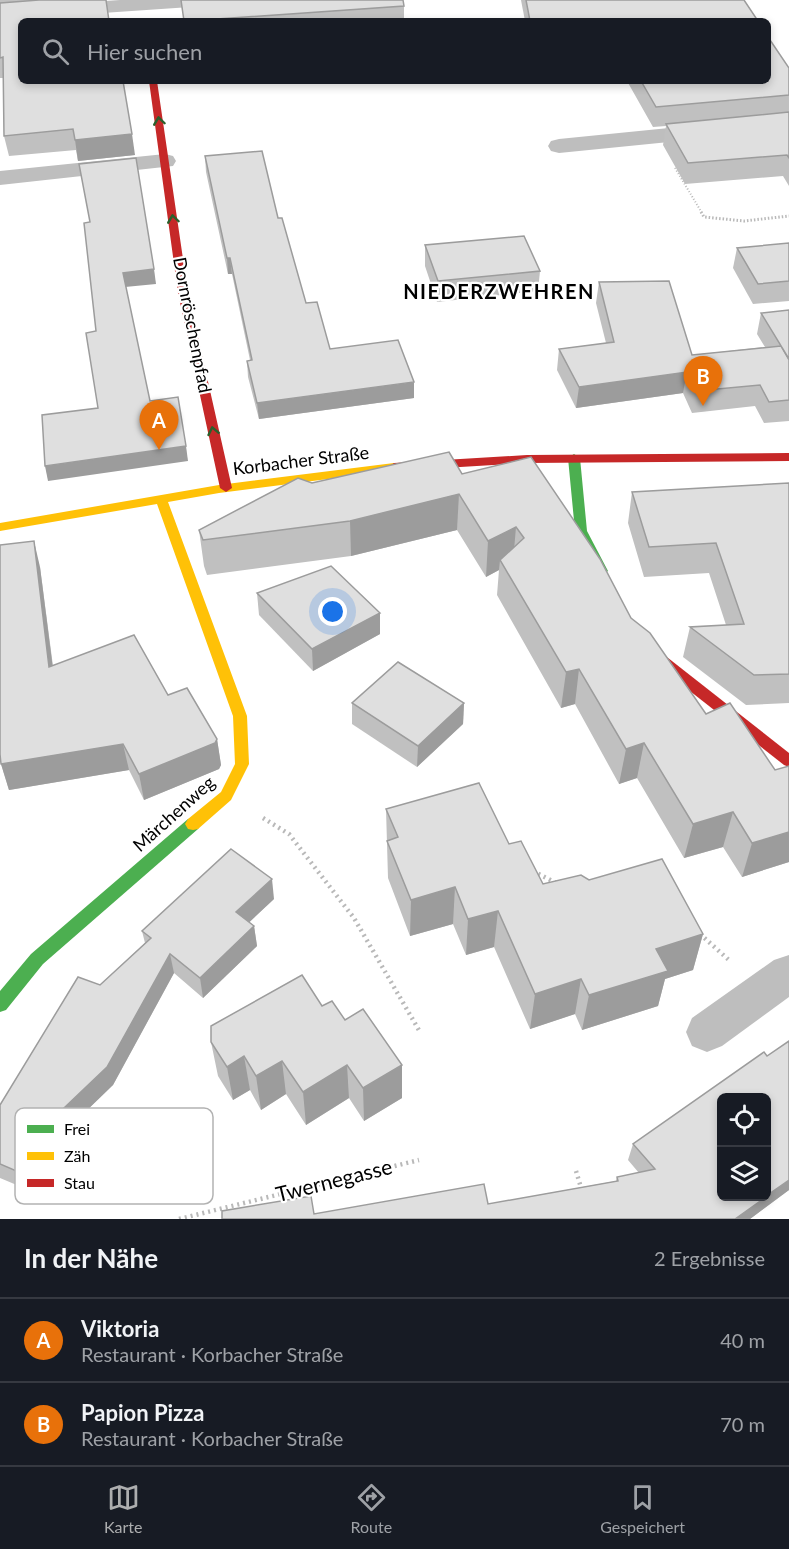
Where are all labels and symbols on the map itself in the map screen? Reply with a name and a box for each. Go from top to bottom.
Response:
one-way arrow [153,117,165,126]
one-way arrow [167,215,179,224]
street label: Dornröschenpfad [169,255,217,395]
district label: NIEDERZWEHREN [403,279,595,303]
pin: B [684,356,722,406]
pin: A [140,400,178,450]
one-way arrow [208,427,221,437]
street label: Korbacher Straße [232,441,370,479]
your location [318,597,347,626]
street label: Märchenweg [128,771,219,856]
legend [15,1108,213,1204]
text: Frei [64,1119,90,1138]
text: Zäh [64,1146,90,1165]
street label: Twernegasse [273,1153,394,1206]
text: Stau [64,1173,95,1192]

